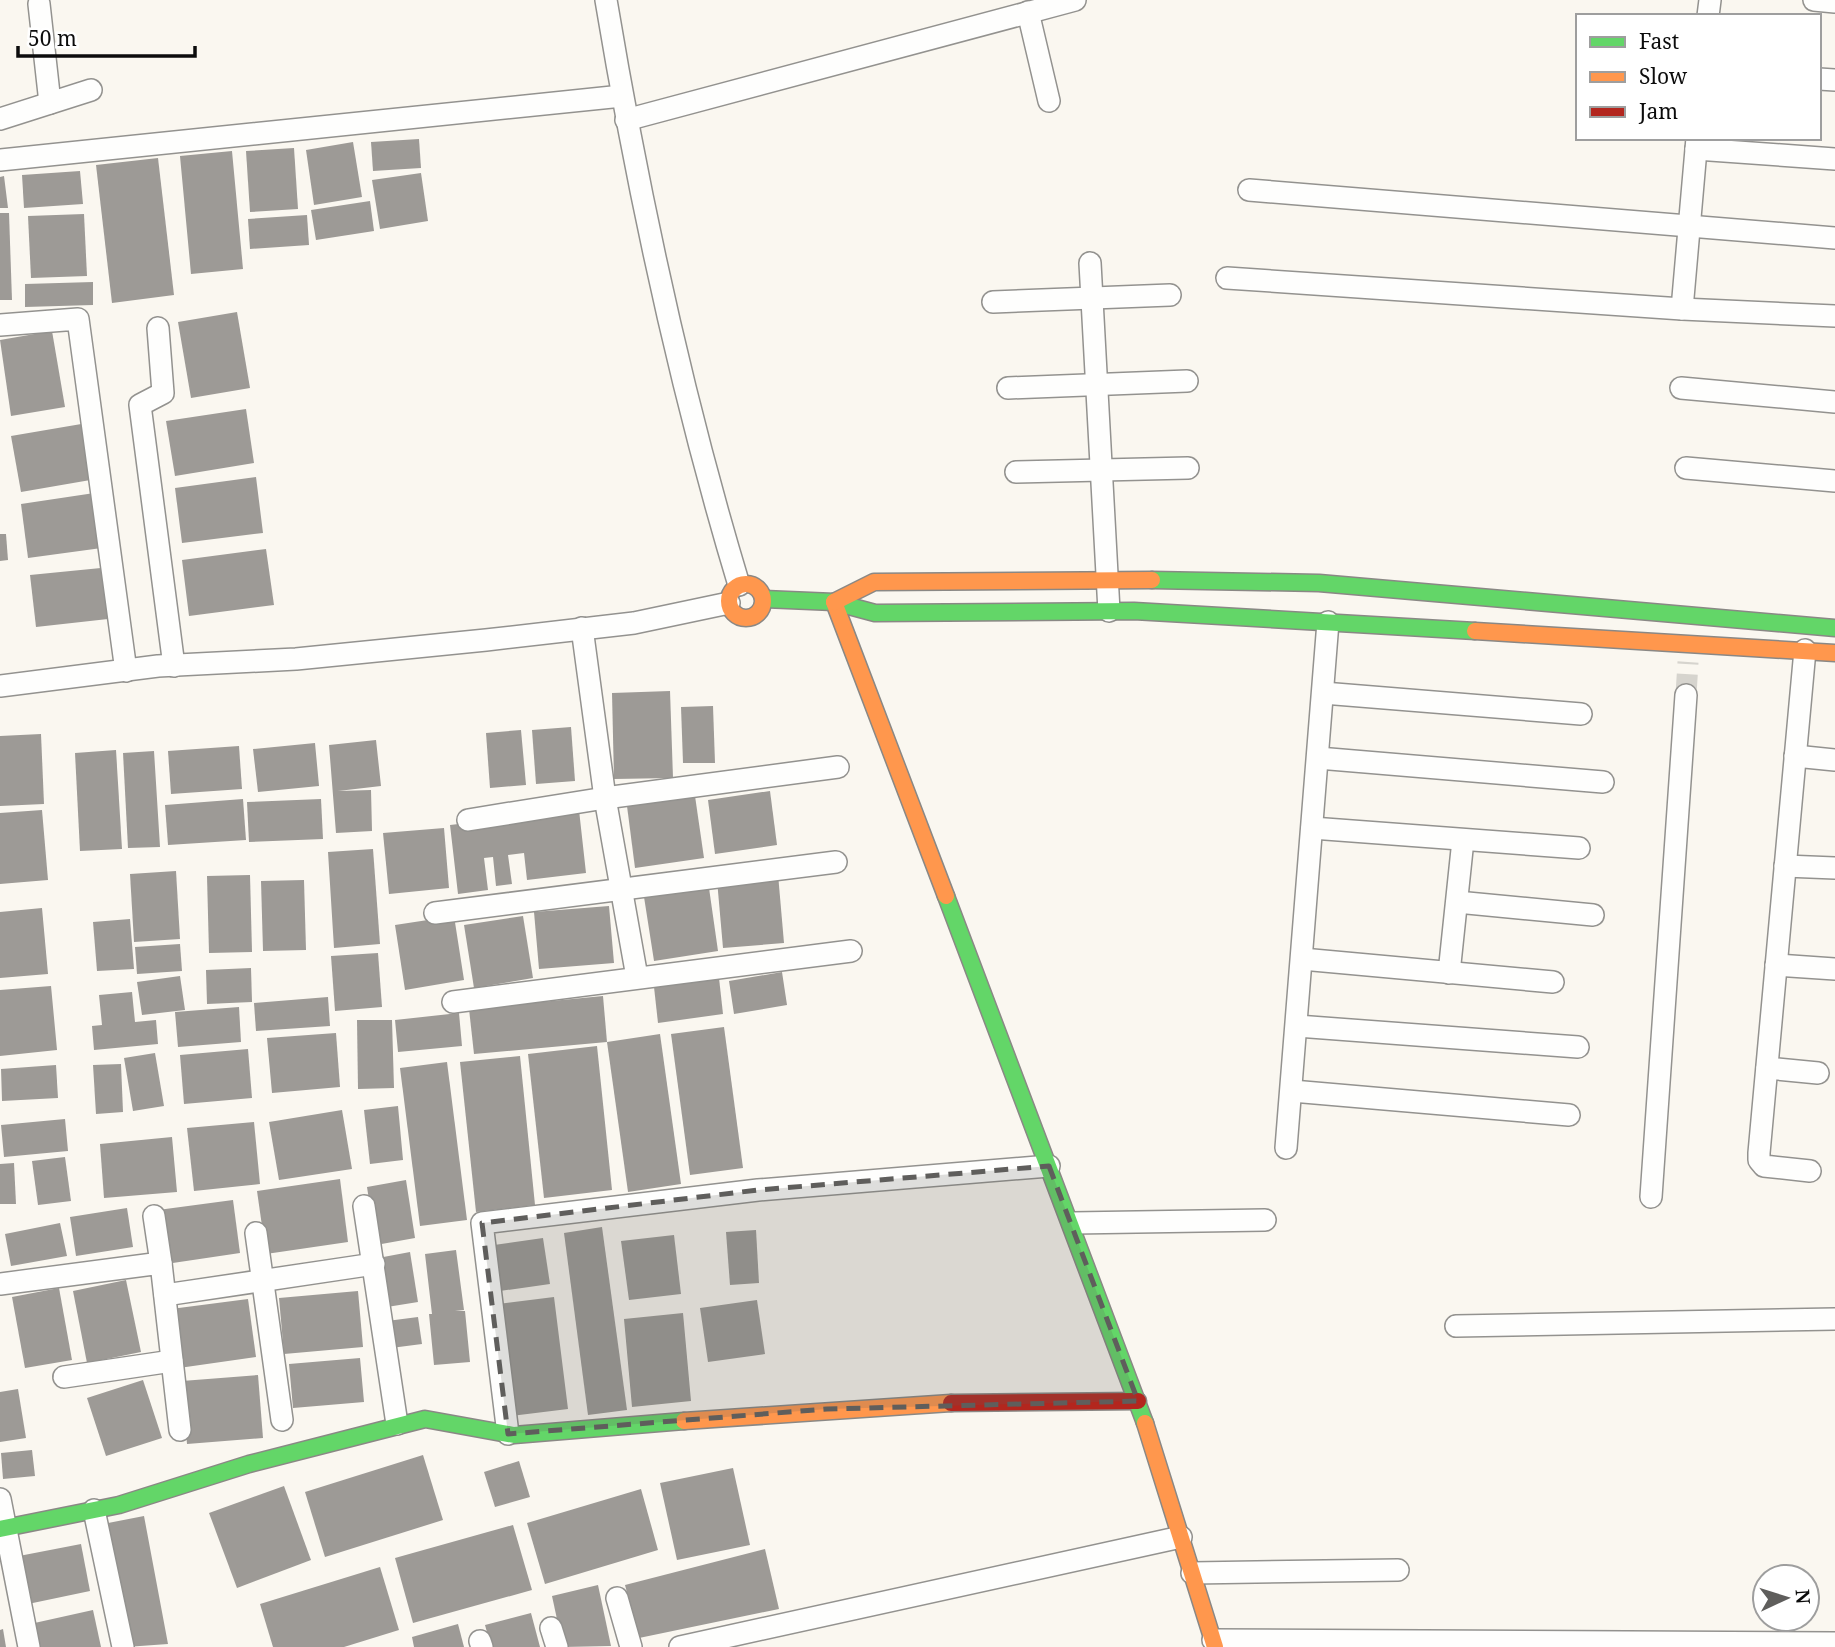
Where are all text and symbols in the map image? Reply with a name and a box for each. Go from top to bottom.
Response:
scale bar [18,14,194,58]
legend [1576,14,1821,140]
text: 50 m [28,24,77,52]
text: Fast [1639,27,1679,55]
text: Slow [1639,62,1688,90]
text: Jam [1638,97,1678,125]
north arrow [1751,1563,1821,1633]
text: N [1789,1588,1816,1605]

